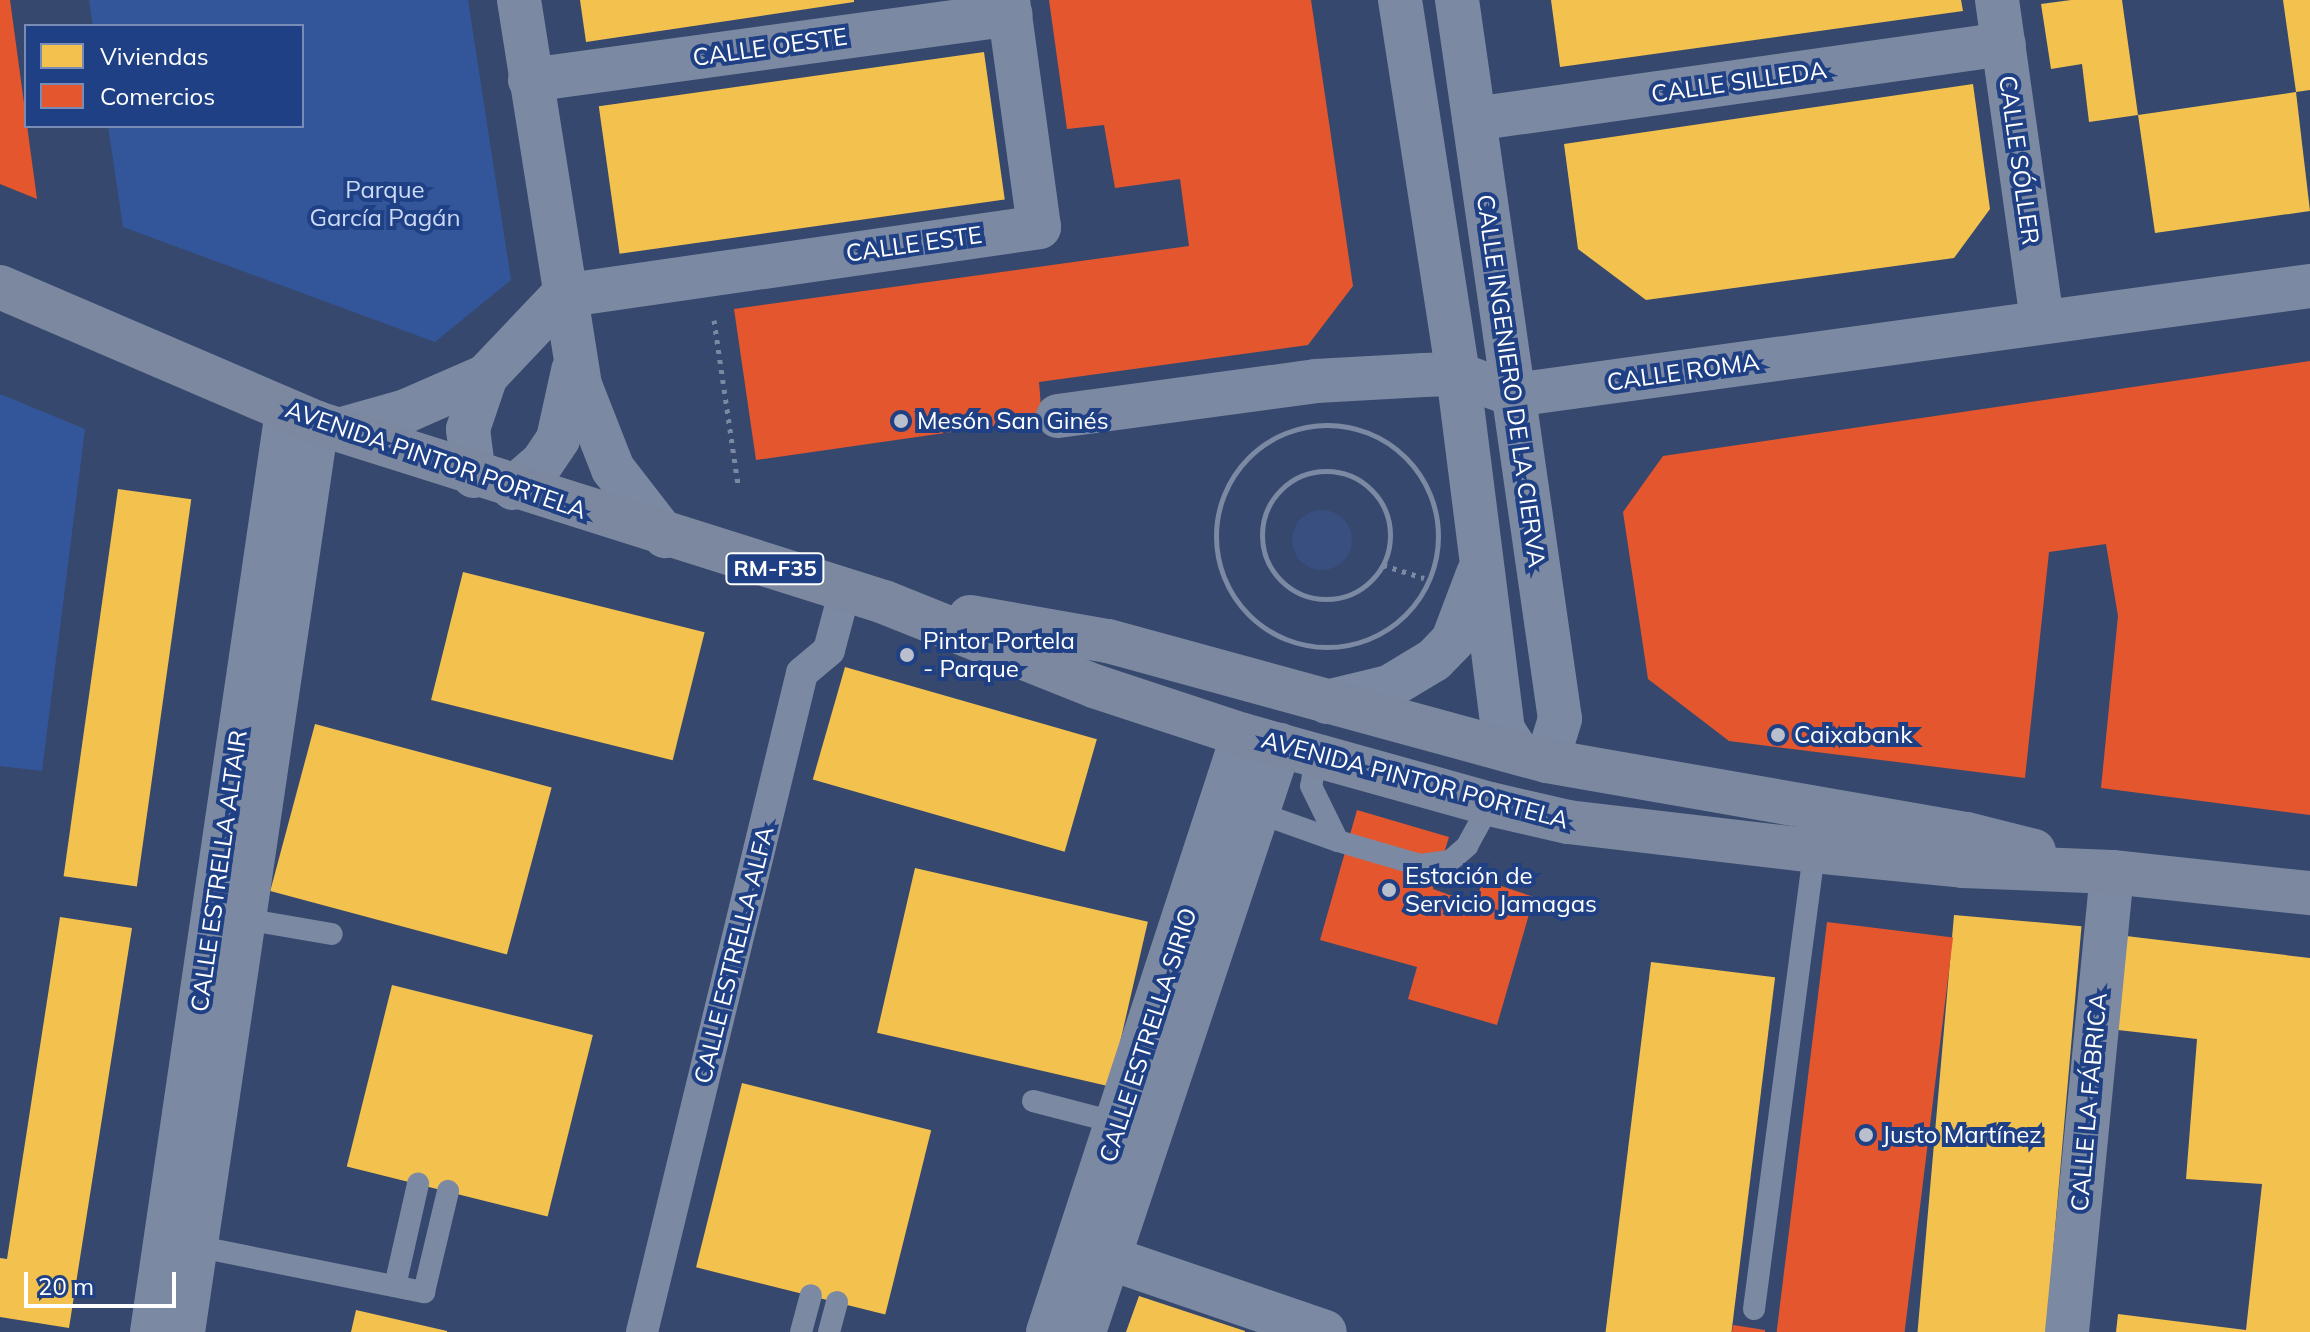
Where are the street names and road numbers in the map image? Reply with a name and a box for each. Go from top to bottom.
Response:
street label: CALLE OESTE [691,22,849,72]
street label: CALLE SILLEDA [1649,55,1829,109]
street label: CALLE SÓLLER [1993,74,2045,246]
street label: CALLE INGENIERO DE LA CIERVA [1471,193,1551,569]
street label: CALLE ESTE [844,220,984,268]
street label: CALLE ROMA [1605,347,1761,397]
street label: AVENIDA PINTOR PORTELA [282,395,590,525]
road number: RM-F35 [725,551,825,587]
street label: AVENIDA PINTOR PORTELA [1258,725,1572,835]
street label: CALLE ESTRELLA ALTAIR [185,728,253,1014]
street label: CALLE ESTRELLA ALFA [688,823,780,1087]
street label: CALLE ESTRELLA SIRIO [1093,904,1203,1166]
street label: CALLE LA FÁBRICA [2065,992,2113,1212]

